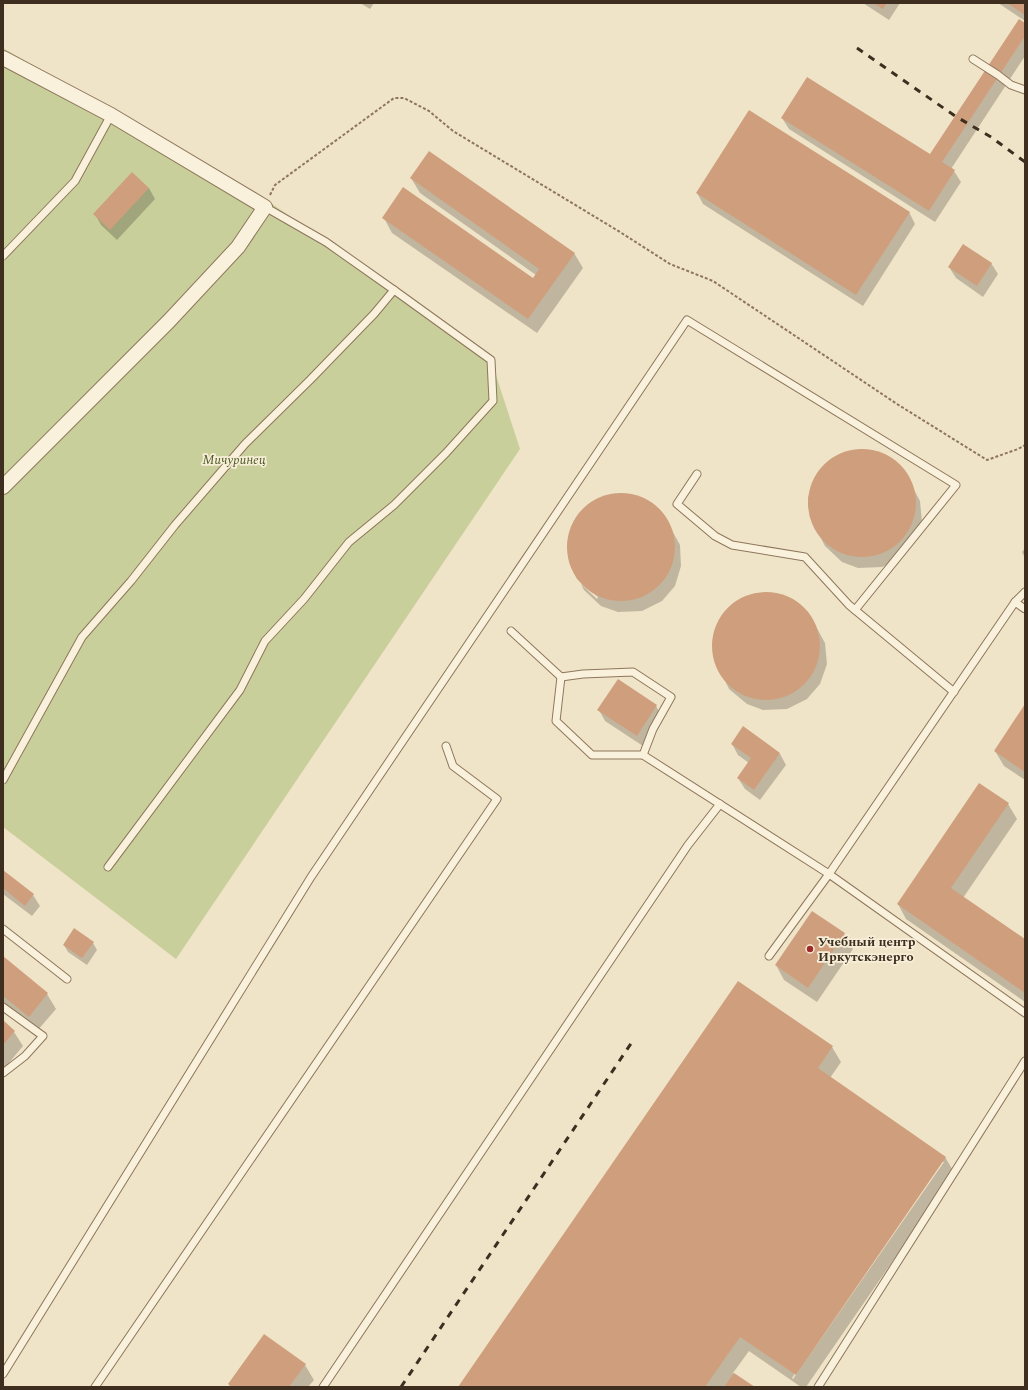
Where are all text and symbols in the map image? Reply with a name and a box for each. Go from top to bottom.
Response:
park label: Мичуринец [203,450,266,470]
place label: Учебный центр Иркутскэнерго [818,932,916,967]
marker: Учебный центр Иркутскэнерго [805,944,815,954]

